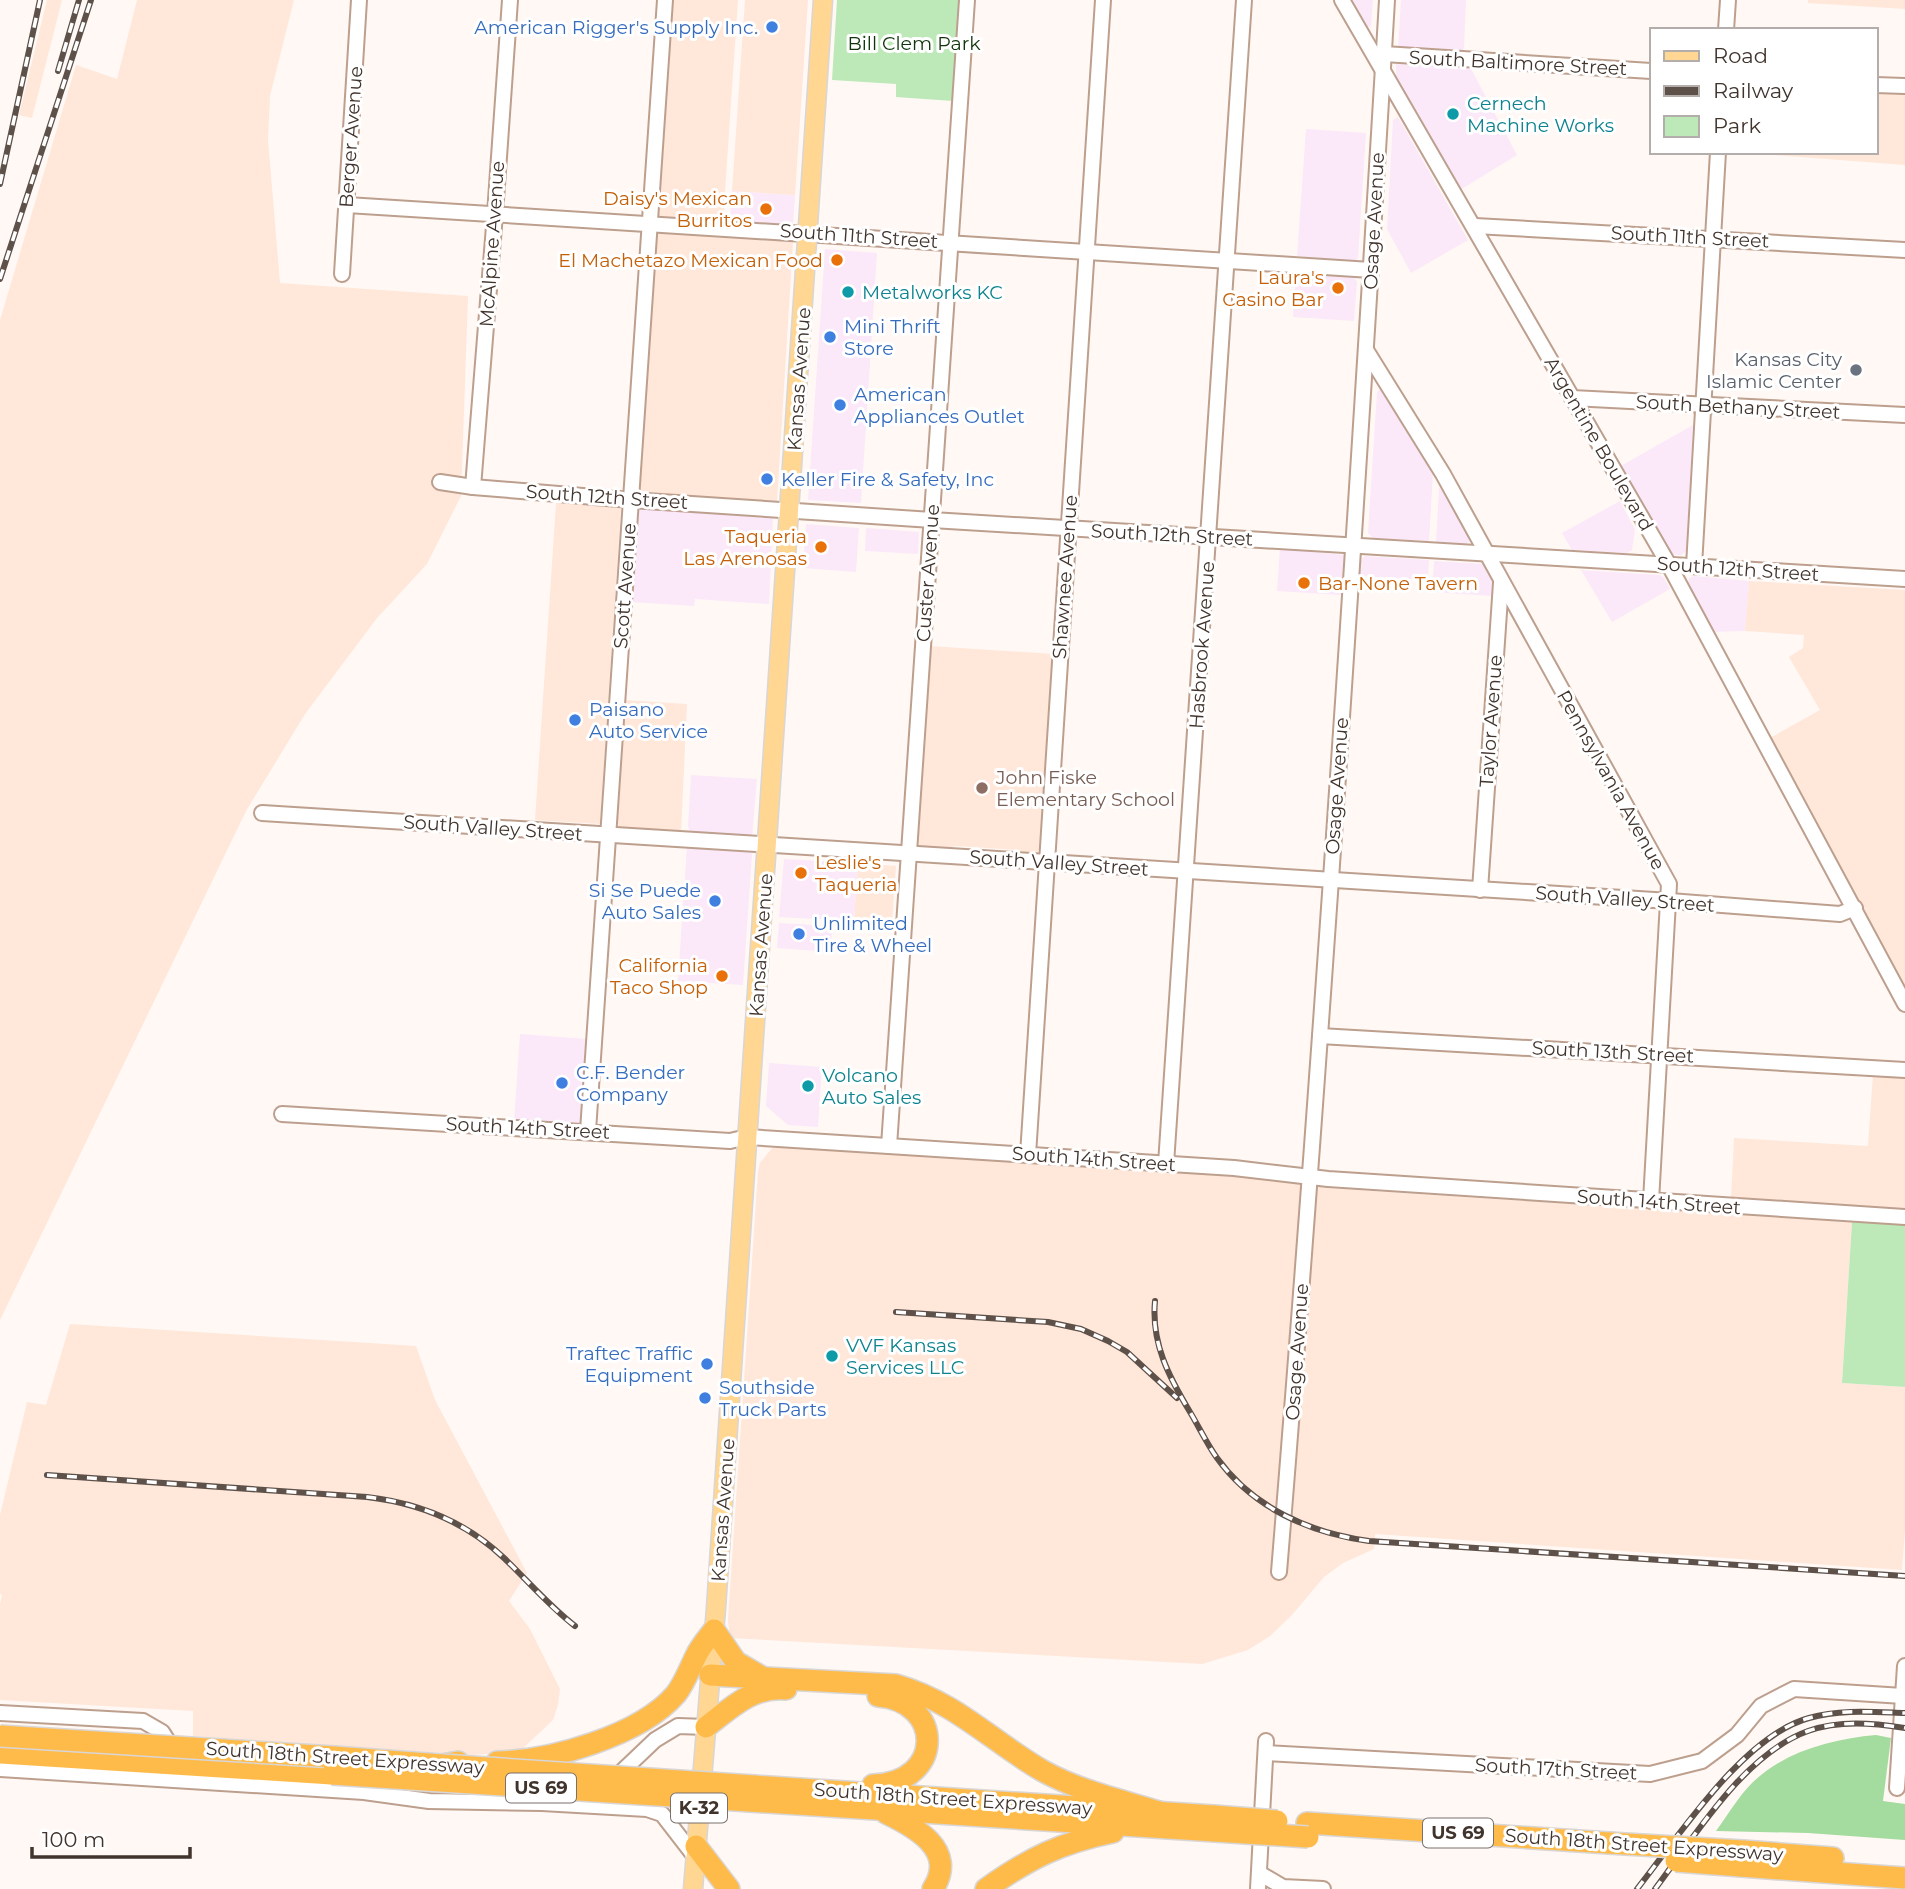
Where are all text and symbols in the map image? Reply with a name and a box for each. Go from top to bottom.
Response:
place label: American Rigger's Supply Inc. [474,16,758,39]
marker: American Rigger's Supply Inc. [764,19,780,35]
legend [1650,28,1877,154]
park label: Bill Clem Park [847,32,981,55]
text: Road [1713,43,1768,68]
street label: South Baltimore Street [1408,46,1628,80]
street label: Berger Avenue [335,65,367,209]
text: Railway [1713,78,1794,103]
place label: Cernech Machine Works [1467,92,1614,137]
marker: Cernech Machine Works [1445,106,1461,122]
text: Park [1713,113,1761,138]
street label: Osage Avenue [1359,152,1389,290]
street label: McAlpine Avenue [475,160,509,328]
place label: Daisy's Mexican Burritos [603,187,752,232]
marker: Daisy's Mexican Burritos [758,201,774,217]
street label: South 11th Street [779,219,939,253]
street label: South 11th Street [1610,221,1770,253]
place label: El Machetazo Mexican Food [558,249,823,272]
marker: El Machetazo Mexican Food [829,252,845,268]
place label: Laura's Casino Bar [1222,266,1324,311]
marker: Laura's Casino Bar [1330,280,1346,296]
place label: Metalworks KC [862,281,1003,304]
marker: Metalworks KC [840,284,856,300]
street label: Kansas Avenue [783,306,815,452]
place label: Mini Thrift Store [844,315,941,360]
marker: Mini Thrift Store [822,329,838,345]
place label: Kansas City Islamic Center [1706,348,1843,393]
street label: Argentine Boulevard [1540,353,1658,535]
marker: Kansas City Islamic Center [1848,362,1864,378]
place label: American Appliances Outlet [854,383,1025,428]
street label: South Bethany Street [1635,390,1841,424]
marker: American Appliances Outlet [832,397,848,413]
place label: Keller Fire & Safety, Inc [781,468,994,491]
marker: Keller Fire & Safety, Inc [759,471,775,487]
street label: South 12th Street [525,480,689,514]
street label: Shawnee Avenue [1048,494,1082,660]
street label: Custer Avenue [912,503,944,643]
street label: South 12th Street [1090,519,1254,551]
street label: Scott Avenue [609,522,641,650]
place label: Taqueria Las Arenosas [683,525,807,570]
marker: Taqueria Las Arenosas [813,539,829,555]
street label: South 12th Street [1656,552,1820,586]
street label: Hasbrook Avenue [1185,560,1219,730]
place label: Bar-None Tavern [1318,572,1478,595]
marker: Bar-None Tavern [1296,575,1312,591]
street label: Taylor Avenue [1475,654,1507,788]
street label: Pennsylvania Avenue [1552,686,1670,874]
place label: Paisano Auto Service [589,698,708,743]
marker: Paisano Auto Service [567,712,583,728]
street label: Osage Avenue [1321,717,1353,855]
place label: John Fiske Elementary School [995,766,1175,811]
marker: John Fiske Elementary School [974,780,990,796]
street label: South Valley Street [403,810,584,846]
street label: South Valley Street [969,845,1150,881]
place label: Leslie's Taqueria [815,851,898,896]
marker: Leslie's Taqueria [793,865,809,881]
street label: Kansas Avenue [745,872,777,1018]
place label: Si Se Puede Auto Sales [589,879,701,924]
street label: South Valley Street [1535,881,1716,917]
marker: Si Se Puede Auto Sales [707,893,723,909]
place label: Unlimited Tire & Wheel [813,912,932,957]
marker: Unlimited Tire & Wheel [791,926,807,942]
place label: California Taco Shop [610,954,708,999]
marker: California Taco Shop [714,968,730,984]
street label: South 13th Street [1531,1036,1695,1068]
place label: C.F. Bender Company [576,1061,685,1106]
place label: Volcano Auto Sales [822,1064,921,1109]
marker: C.F. Bender Company [554,1075,570,1091]
marker: Volcano Auto Sales [800,1078,816,1094]
street label: South 14th Street [445,1112,611,1144]
street label: South 14th Street [1011,1142,1177,1176]
street label: South 14th Street [1576,1185,1742,1219]
street label: Osage Avenue [1281,1283,1313,1421]
place label: VVF Kansas Services LLC [846,1334,964,1379]
place label: Traftec Traffic Equipment [566,1342,693,1387]
marker: VVF Kansas Services LLC [824,1348,840,1364]
marker: Traftec Traffic Equipment [699,1356,715,1372]
place label: Southside Truck Parts [719,1376,826,1421]
marker: Southside Truck Parts [697,1390,713,1406]
street label: Kansas Avenue [707,1437,739,1583]
street label: South 18th Street Expressway [205,1737,486,1779]
street label: South 17th Street [1474,1753,1638,1785]
road number: US 69 [506,1773,576,1802]
street label: South 18th Street Expressway [813,1778,1094,1820]
road number: K-32 [671,1794,727,1822]
scale bar [32,1815,189,1859]
road number: US 69 [1423,1818,1493,1847]
street label: South 18th Street Expressway [1504,1824,1785,1866]
text: 100 m [42,1827,105,1852]

